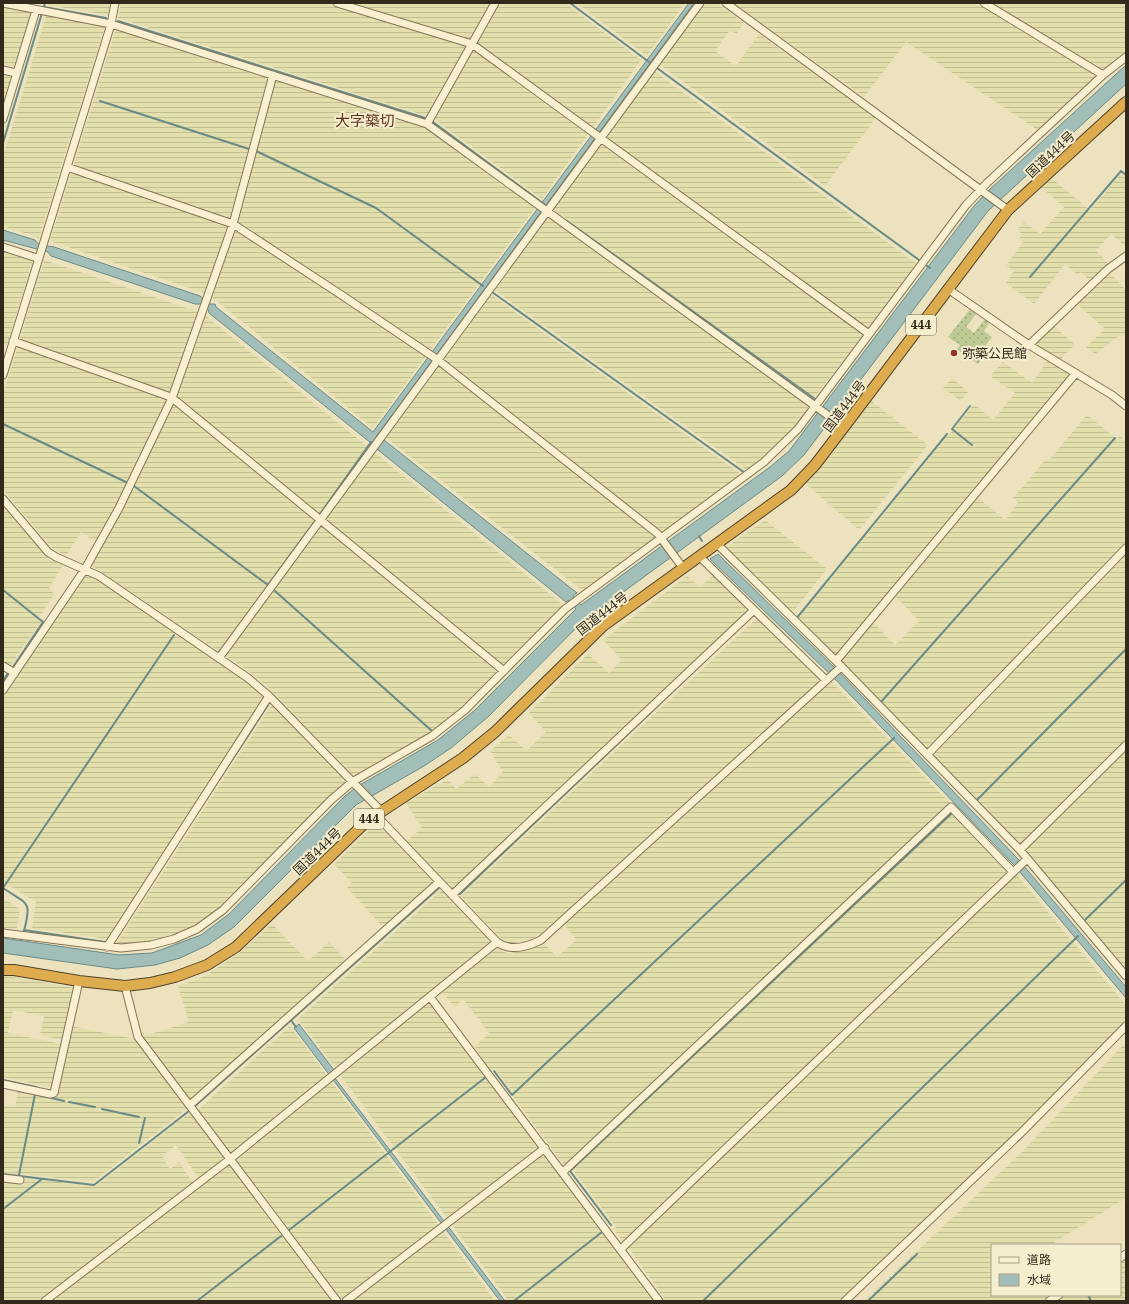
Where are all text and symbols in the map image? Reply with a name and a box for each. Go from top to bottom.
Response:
district label: 大字築切 [335,110,395,130]
street label: 国道444号 [1022,127,1078,181]
road number: 444 [906,315,936,335]
place label: 弥築公民館 [962,344,1027,362]
marker: 弥築公民館 [949,348,959,358]
street label: 国道444号 [819,376,869,436]
street label: 国道444号 [572,587,632,639]
road number: 444 [354,809,384,829]
street label: 国道444号 [289,823,345,879]
legend [991,1244,1121,1296]
text: 道路 [1027,1251,1051,1268]
text: 水域 [1027,1271,1051,1288]

